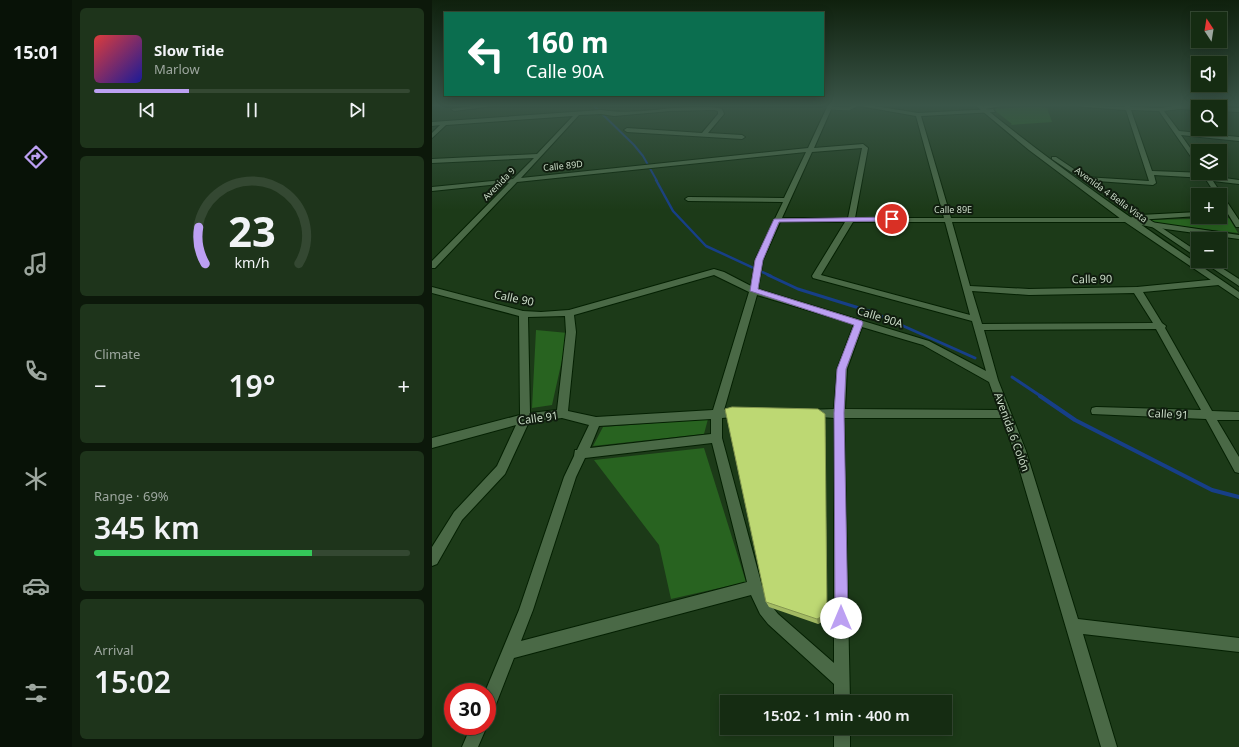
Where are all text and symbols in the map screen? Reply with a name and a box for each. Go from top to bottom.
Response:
north arrow [1191,12,1227,48]
map controls [1191,12,1227,268]
text: 160 m [526,23,609,61]
icon: left [460,28,512,80]
text: 15:01 [13,40,59,64]
text: Slow Tide [154,40,224,60]
button: sound [1191,56,1227,92]
text: Calle 90A [526,59,604,83]
text: Marlow [154,60,200,78]
icon: previous [136,99,158,121]
icon: pause [241,99,263,121]
icon: next [346,99,368,121]
button: search [1191,100,1227,136]
icon: directions [22,143,50,171]
button: layers [1191,144,1227,180]
street label: Calle 89D [543,157,584,174]
street label: Avenida 9 [480,164,518,203]
street label: Avenida 4 Bella Vista [1072,164,1150,225]
button: + [1191,188,1227,224]
text: 23 [228,202,276,258]
pin [875,202,909,236]
street label: Calle 89E [934,203,972,216]
icon: arrive [881,208,903,230]
button: − [1191,232,1227,268]
icon: music [22,250,50,278]
text: km/h [234,252,270,271]
street label: Calle 90 [1072,271,1112,286]
street label: Calle 90 [493,286,535,309]
street label: Calle 90A [855,302,906,331]
text: Climate [94,345,140,363]
icon: phone [22,357,50,385]
text: 19° [228,365,276,406]
text: − [94,370,107,400]
text: + [397,370,410,400]
street label: Avenida 6 Colón [991,390,1034,474]
street label: Calle 91 [1147,405,1189,422]
street label: Calle 91 [517,407,559,428]
icon: climate [22,465,50,493]
text: Range · 69% [94,487,169,505]
text: 345 km [94,507,200,548]
icon: car [22,572,50,600]
position arrow [820,597,862,639]
text: Arrival [94,641,134,659]
text: 15:02 [94,661,171,702]
icon: filters [22,679,50,707]
speed limit sign: 30 [444,683,496,735]
text: 15:02 · 1 min · 400 m [762,705,910,725]

